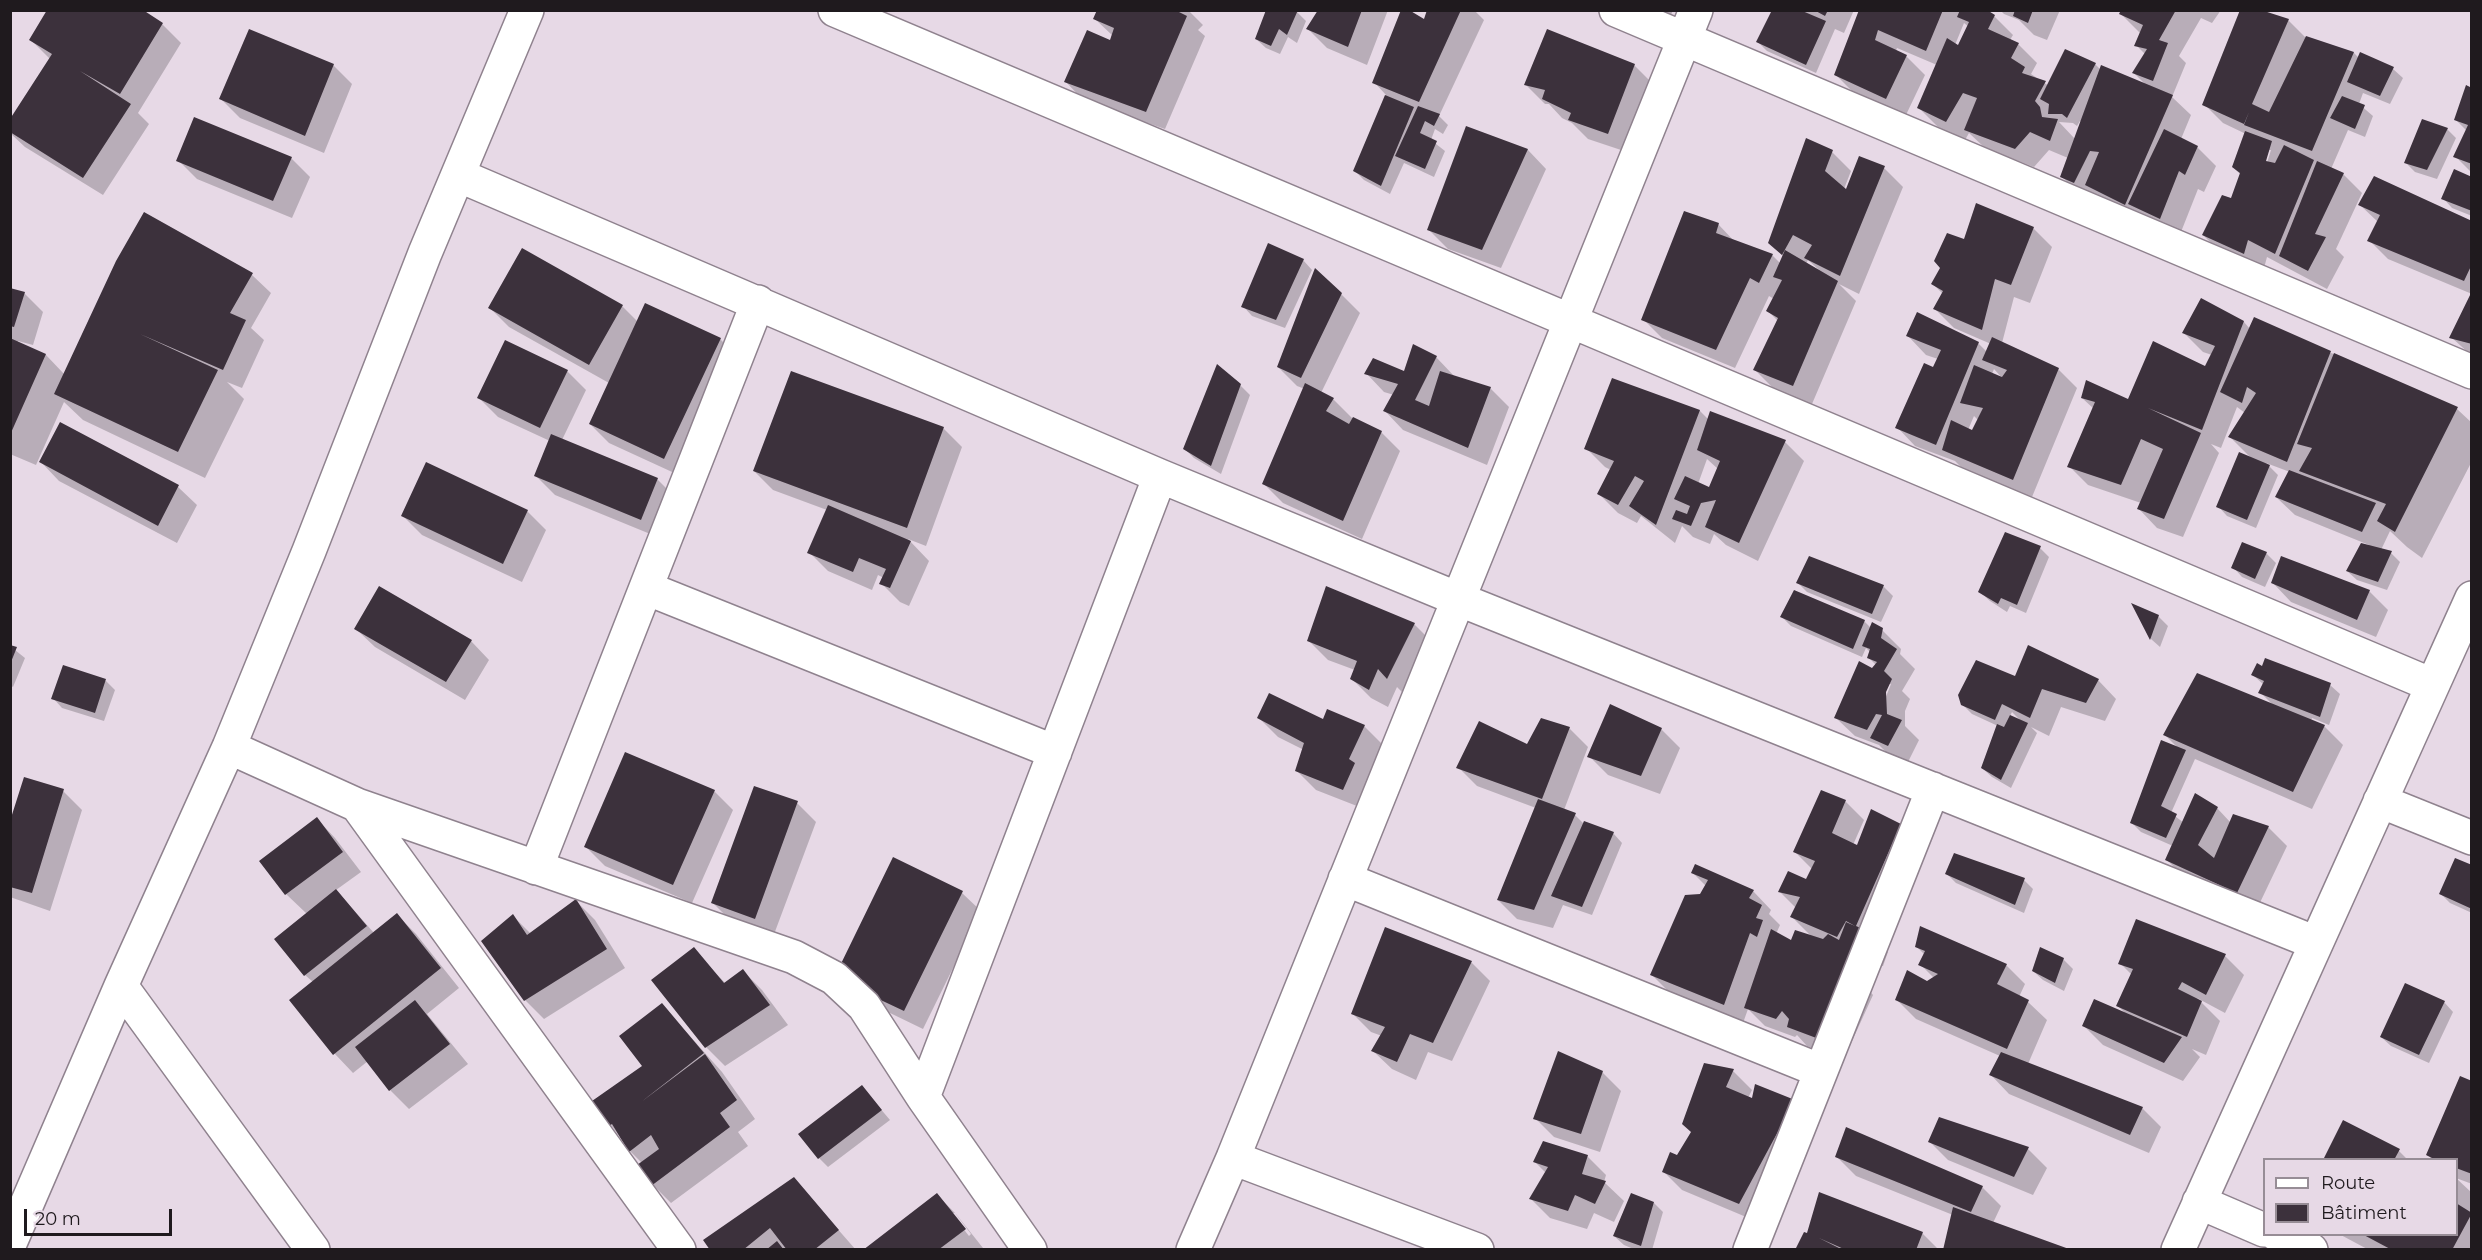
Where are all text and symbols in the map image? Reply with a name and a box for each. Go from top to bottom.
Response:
legend [2263,1158,2458,1236]
text: Route [2321,1172,2375,1194]
scale bar [27,1197,176,1235]
text: Bâtiment [2321,1202,2407,1224]
text: 20 m [35,1208,81,1230]

